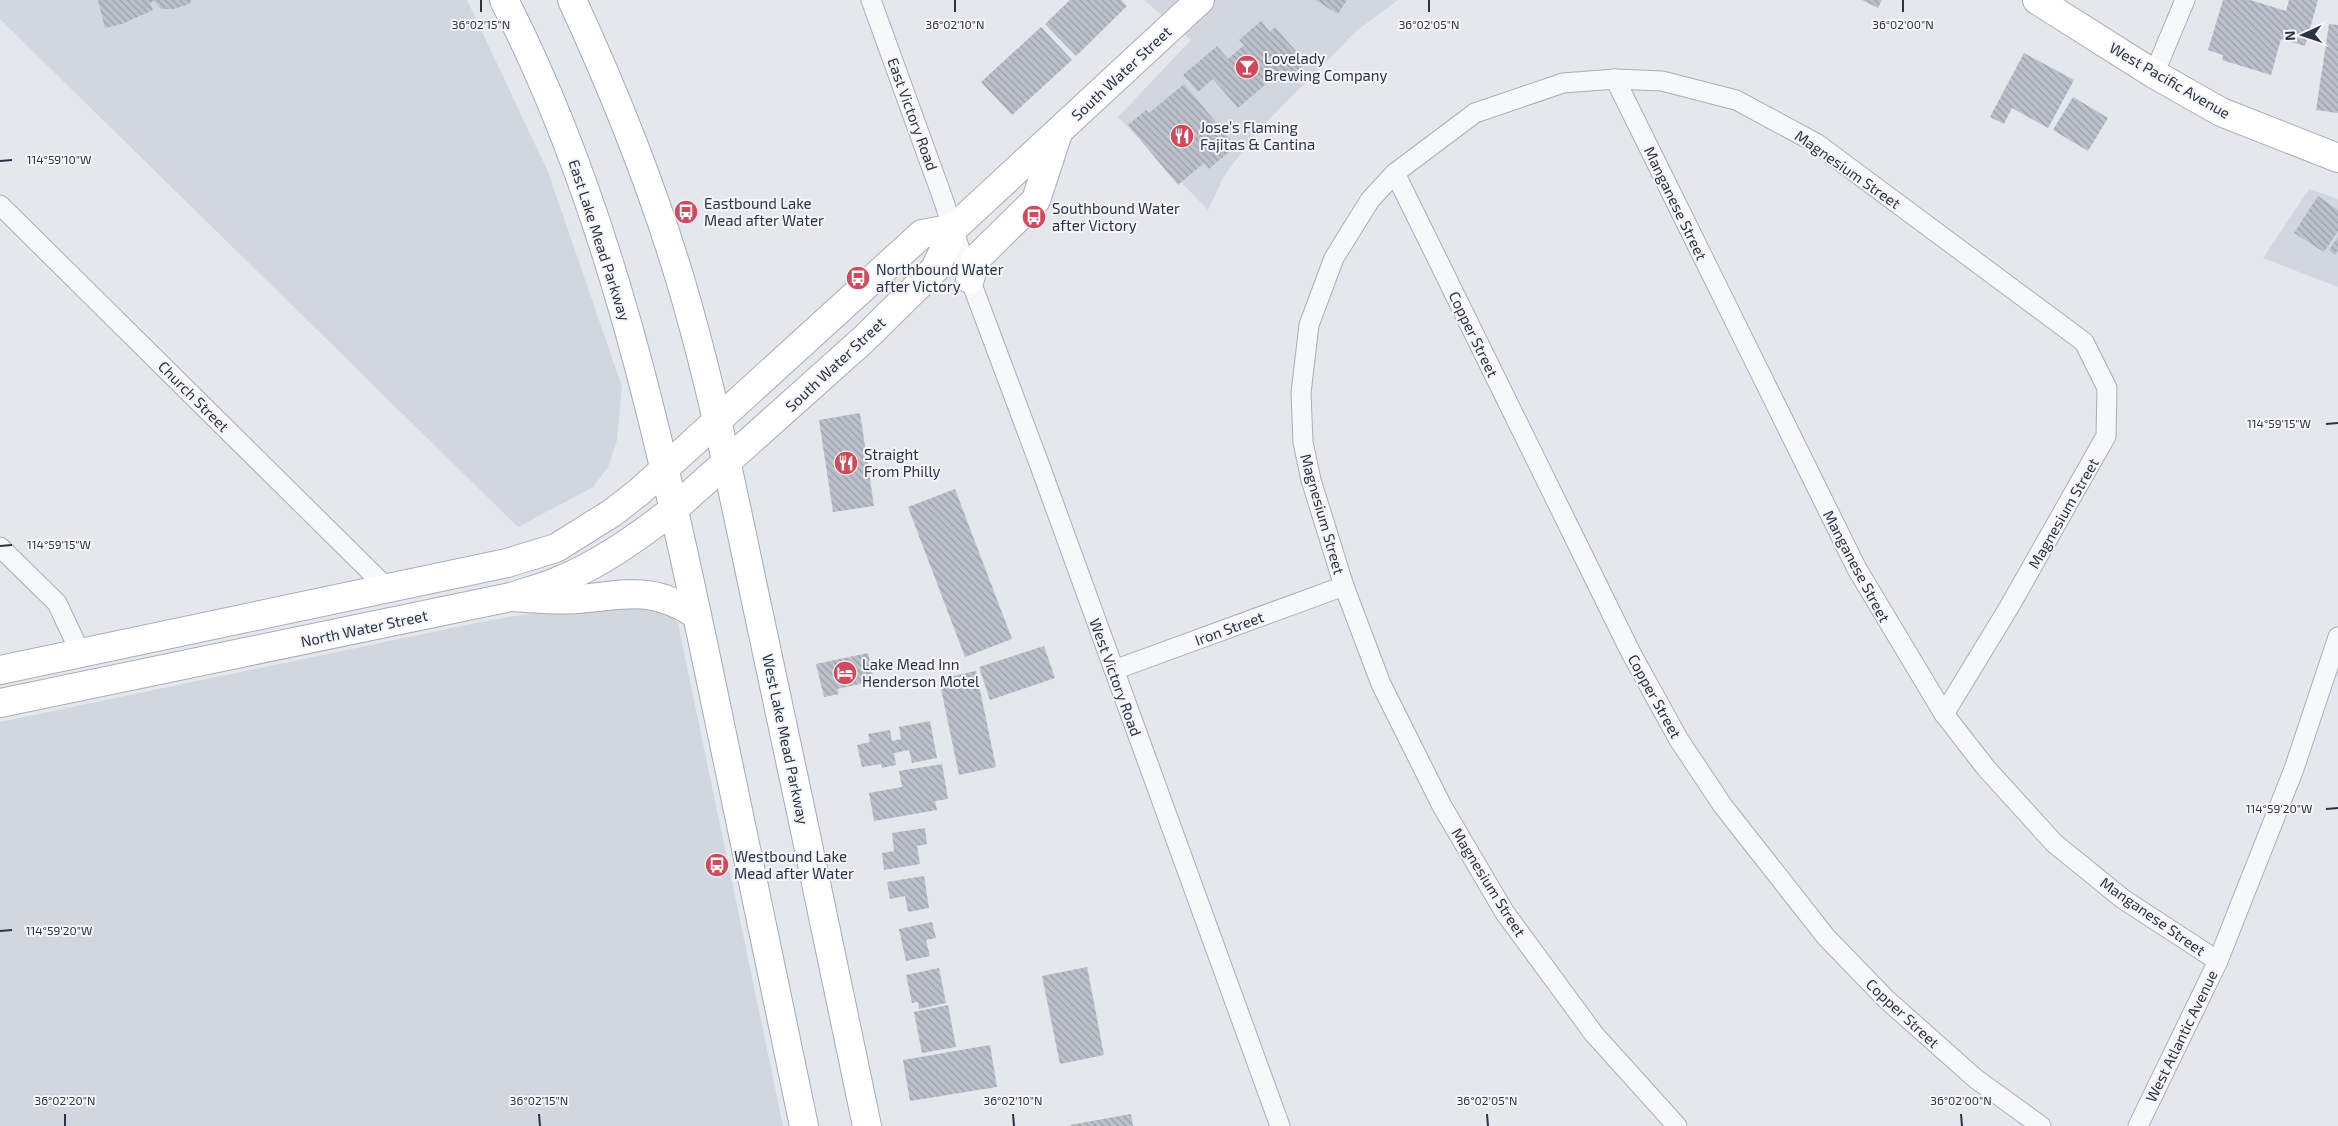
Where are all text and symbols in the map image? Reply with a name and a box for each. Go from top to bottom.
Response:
north arrow [2278,10,2328,60]
text: 36°02'15"N [452,17,510,31]
text: 36°02'10"N [925,17,985,31]
text: 36°02'05"N [1399,17,1459,31]
text: 36°02'00"N [1872,17,1934,31]
street label: South Water Street [1067,22,1175,124]
text: N [2281,30,2298,41]
street label: West Pacific Avenue [2106,38,2234,122]
place label: Lovelady Brewing Company [1264,49,1388,84]
bar icon: Lovelady Brewing Company [1234,54,1260,80]
street label: East Victory Road [884,55,942,173]
place label: Jose’s Flaming Fajitas & Cantina [1200,118,1315,154]
restaurant icon: Jose’s Flaming Fajitas & Cantina [1169,123,1195,149]
street label: Magnesium Street [1792,126,1904,212]
street label: Manganese Street [1641,143,1711,263]
text: 114°59'10"W [27,152,91,166]
street label: East Lake Mead Parkway [565,157,635,323]
place label: Eastbound Lake Mead after Water [704,194,824,229]
bus stop icon: Eastbound Lake Mead after Water [673,199,699,225]
place label: Southbound Water after Victory [1052,199,1180,234]
bus stop icon: Southbound Water after Victory [1021,204,1047,230]
place label: Northbound Water after Victory [876,260,1004,295]
bus stop icon: Northbound Water after Victory [845,265,871,291]
street label: Copper Street [1445,288,1503,380]
street label: South Water Street [781,313,889,415]
street label: Church Street [155,357,233,435]
text: 114°59'15"W [2247,416,2311,430]
place label: Straight From Philly [864,445,941,480]
restaurant icon: Straight From Philly [833,450,859,476]
street label: Magnesium Street [1297,452,1349,577]
street label: Magnesium Street [2024,454,2102,571]
street label: Manganese Street [1820,507,1894,625]
text: 114°59'15"W [27,537,91,551]
street label: North Water Street [299,606,429,650]
street label: Iron Street [1192,607,1266,649]
street label: West Victory Road [1086,616,1146,738]
street label: Copper Street [1625,651,1686,741]
street label: West Lake Mead Parkway [759,652,813,826]
place label: Lake Mead Inn Henderson Motel [862,655,980,690]
hotel icon: Lake Mead Inn Henderson Motel [832,660,858,686]
text: 114°59'20"W [2246,801,2312,815]
street label: Magnesium Street [1448,824,1530,940]
place label: Westbound Lake Mead after Water [734,847,854,882]
bus stop icon: Westbound Lake Mead after Water [704,852,730,878]
street label: Manganese Street [2097,873,2209,959]
text: 114°59'20"W [26,923,92,937]
street label: West Atlantic Avenue [2141,967,2221,1105]
street label: Copper Street [1863,975,1943,1052]
text: 36°02'20"N [34,1093,96,1107]
text: 36°02'15"N [510,1093,568,1107]
text: 36°02'10"N [983,1093,1043,1107]
text: 36°02'05"N [1457,1093,1517,1107]
text: 36°02'00"N [1930,1093,1992,1107]

